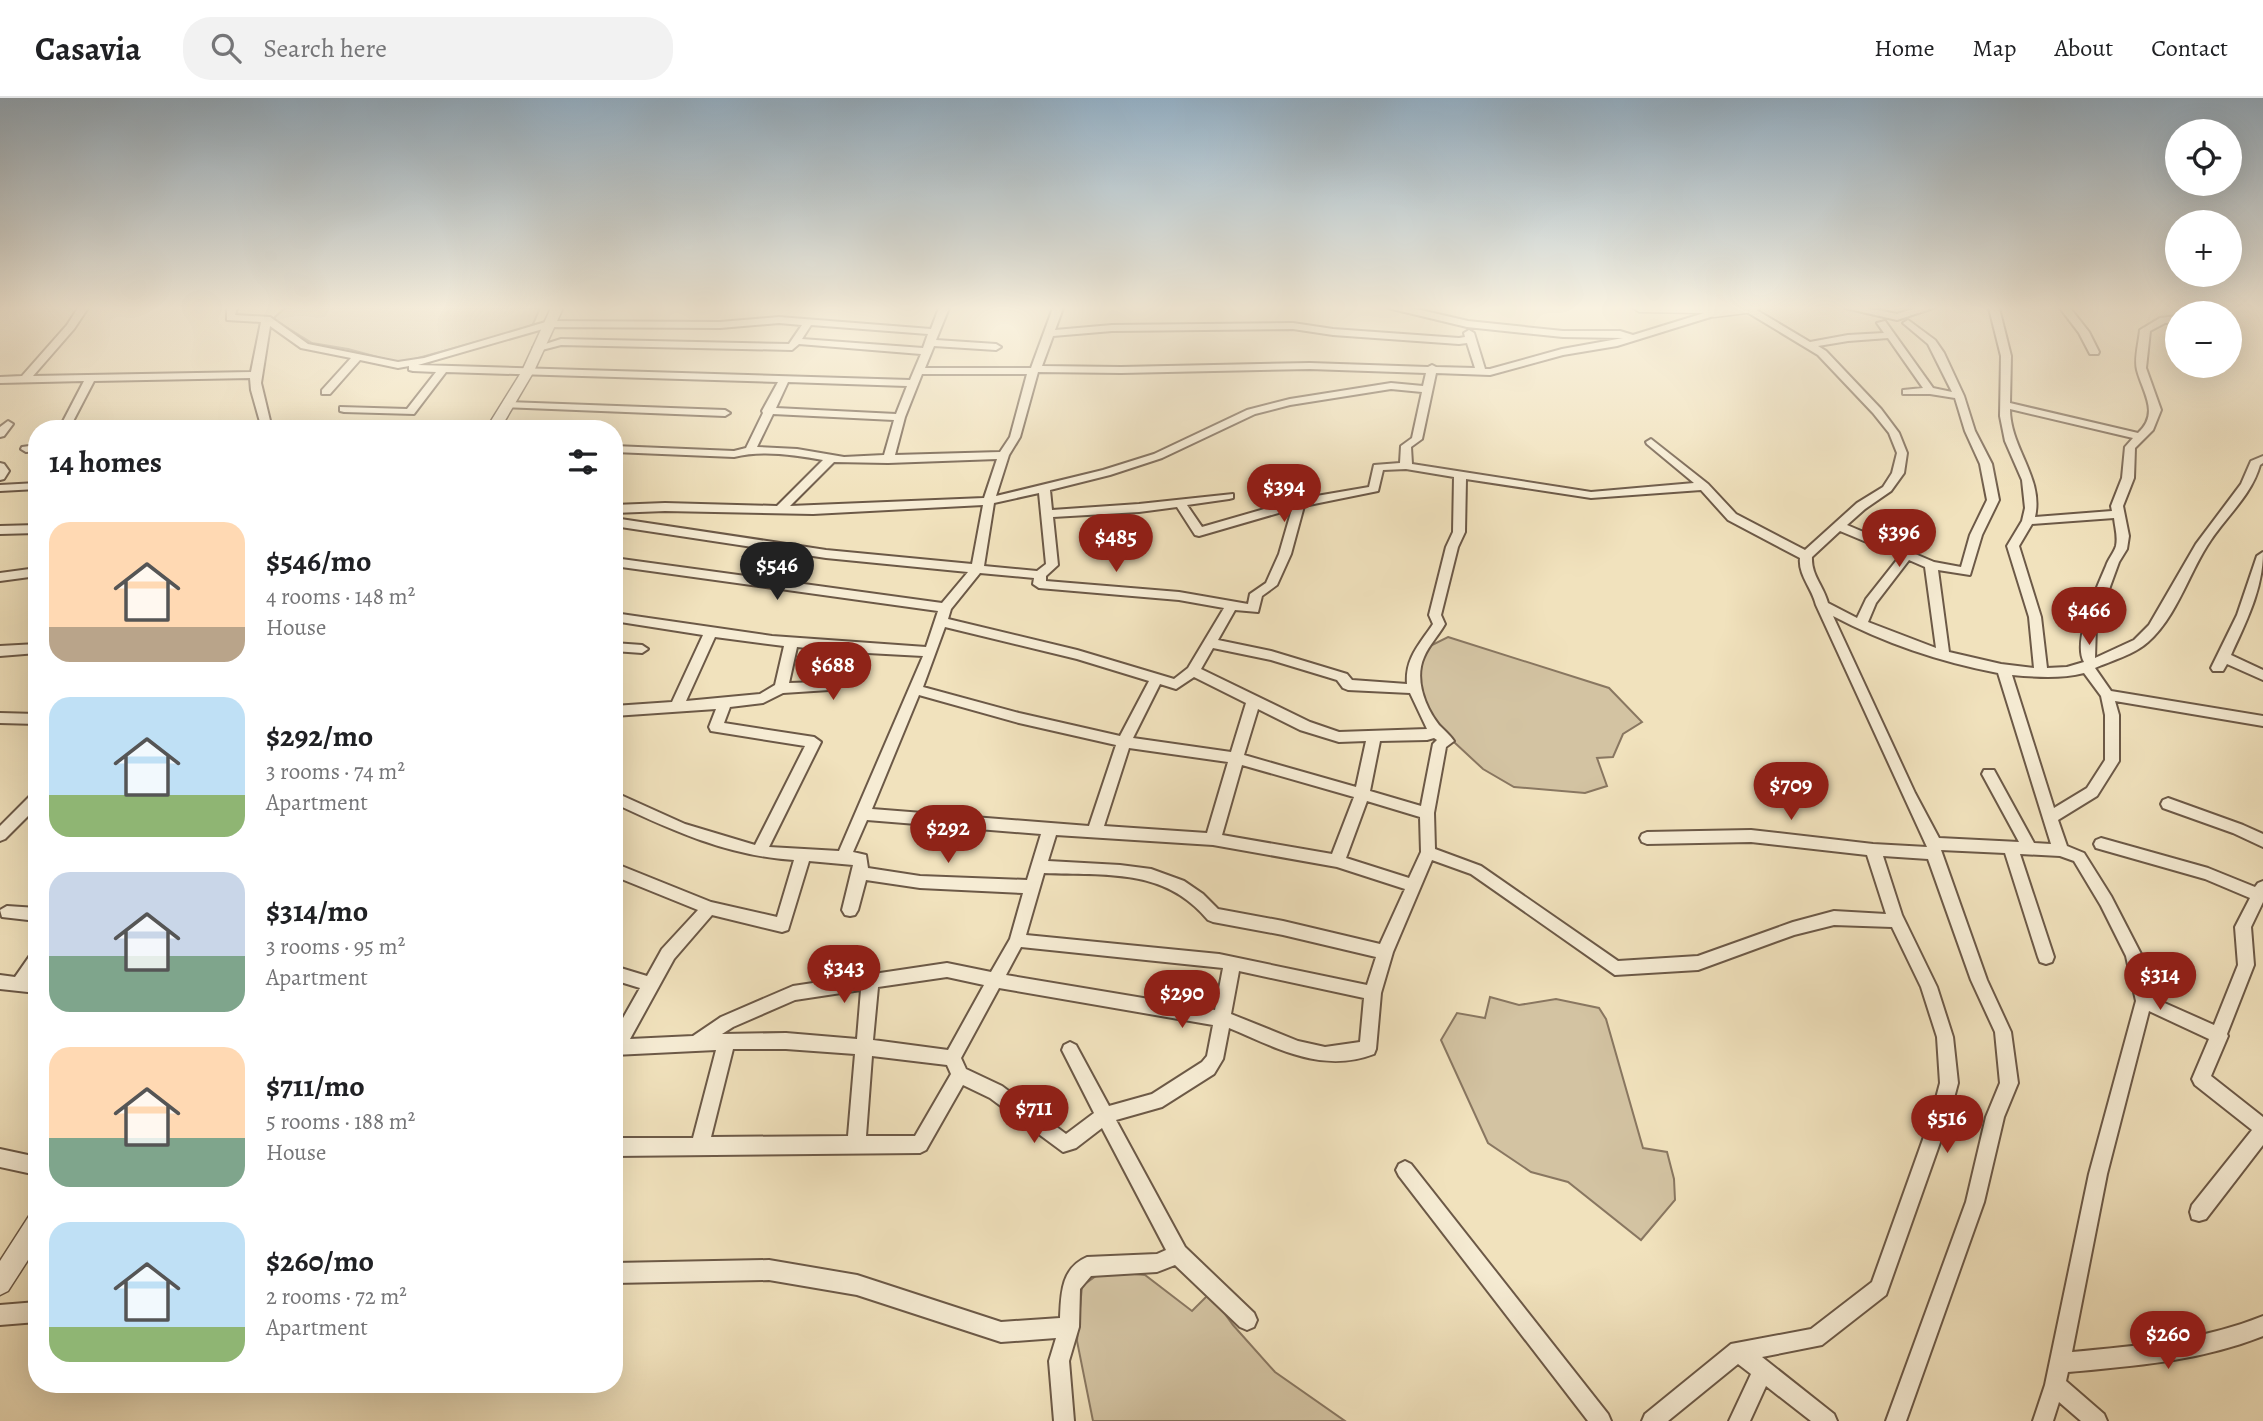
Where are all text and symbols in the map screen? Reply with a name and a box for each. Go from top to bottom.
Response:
search box [183,17,673,80]
text: Casavia [35,26,141,71]
icon: search [207,29,245,67]
text: Search here [263,31,387,66]
text: Home [1874,32,1935,64]
text: Map [1973,32,2017,64]
text: About [2055,32,2113,64]
text: Contact [2151,32,2228,64]
map controls [2165,119,2242,378]
button: locate [2165,119,2242,196]
button: + [2165,210,2242,287]
button: − [2165,301,2242,378]
text: 14 homes [49,442,162,482]
icon: filters [564,443,602,481]
pin: $394 [1243,464,1325,524]
text: $394 [1263,471,1305,502]
pin: $396 [1858,510,1940,569]
pin: $485 [1075,514,1157,574]
text: $396 [1878,516,1920,547]
text: $485 [1095,521,1137,552]
text: $546/mo [266,541,371,581]
pin: $546 [736,542,818,602]
text: $546 [756,549,798,580]
icon: home [105,550,189,634]
text: 4 rooms · 148 m² [266,581,415,612]
pin: $466 [2048,588,2130,647]
text: $466 [2067,594,2111,625]
text: House [266,612,326,643]
pin: $688 [792,642,874,702]
text: $688 [811,649,855,680]
text: $292/mo [266,716,373,756]
icon: home [105,725,189,809]
text: 3 rooms · 74 m² [266,756,405,787]
pin: $709 [1750,762,1832,822]
text: $709 [1770,769,1812,800]
text: Apartment [266,787,368,818]
pin: $292 [907,806,989,865]
text: $292 [926,812,970,843]
text: $314/mo [266,891,368,931]
icon: home [105,900,189,984]
text: 3 rooms · 95 m² [266,931,405,962]
pin: $343 [803,946,885,1005]
text: $343 [823,952,865,983]
pin: $314 [2119,953,2201,1012]
text: $314 [2140,959,2180,990]
text: Apartment [266,962,368,993]
pin: $290 [1141,970,1223,1030]
text: $290 [1160,977,1204,1008]
text: $711/mo [266,1066,365,1106]
icon: home [105,1075,189,1159]
pin: $711 [993,1086,1075,1145]
text: $711 [1015,1092,1053,1123]
pin: $516 [1906,1096,1988,1155]
text: $516 [1927,1102,1967,1133]
text: 5 rooms · 188 m² [266,1106,415,1137]
text: House [266,1137,326,1168]
text: $260/mo [266,1241,374,1281]
icon: home [105,1250,189,1334]
text: 2 rooms · 72 m² [266,1281,407,1312]
text: Apartment [266,1312,368,1343]
pin: $260 [2127,1312,2209,1371]
text: $260 [2146,1318,2190,1349]

